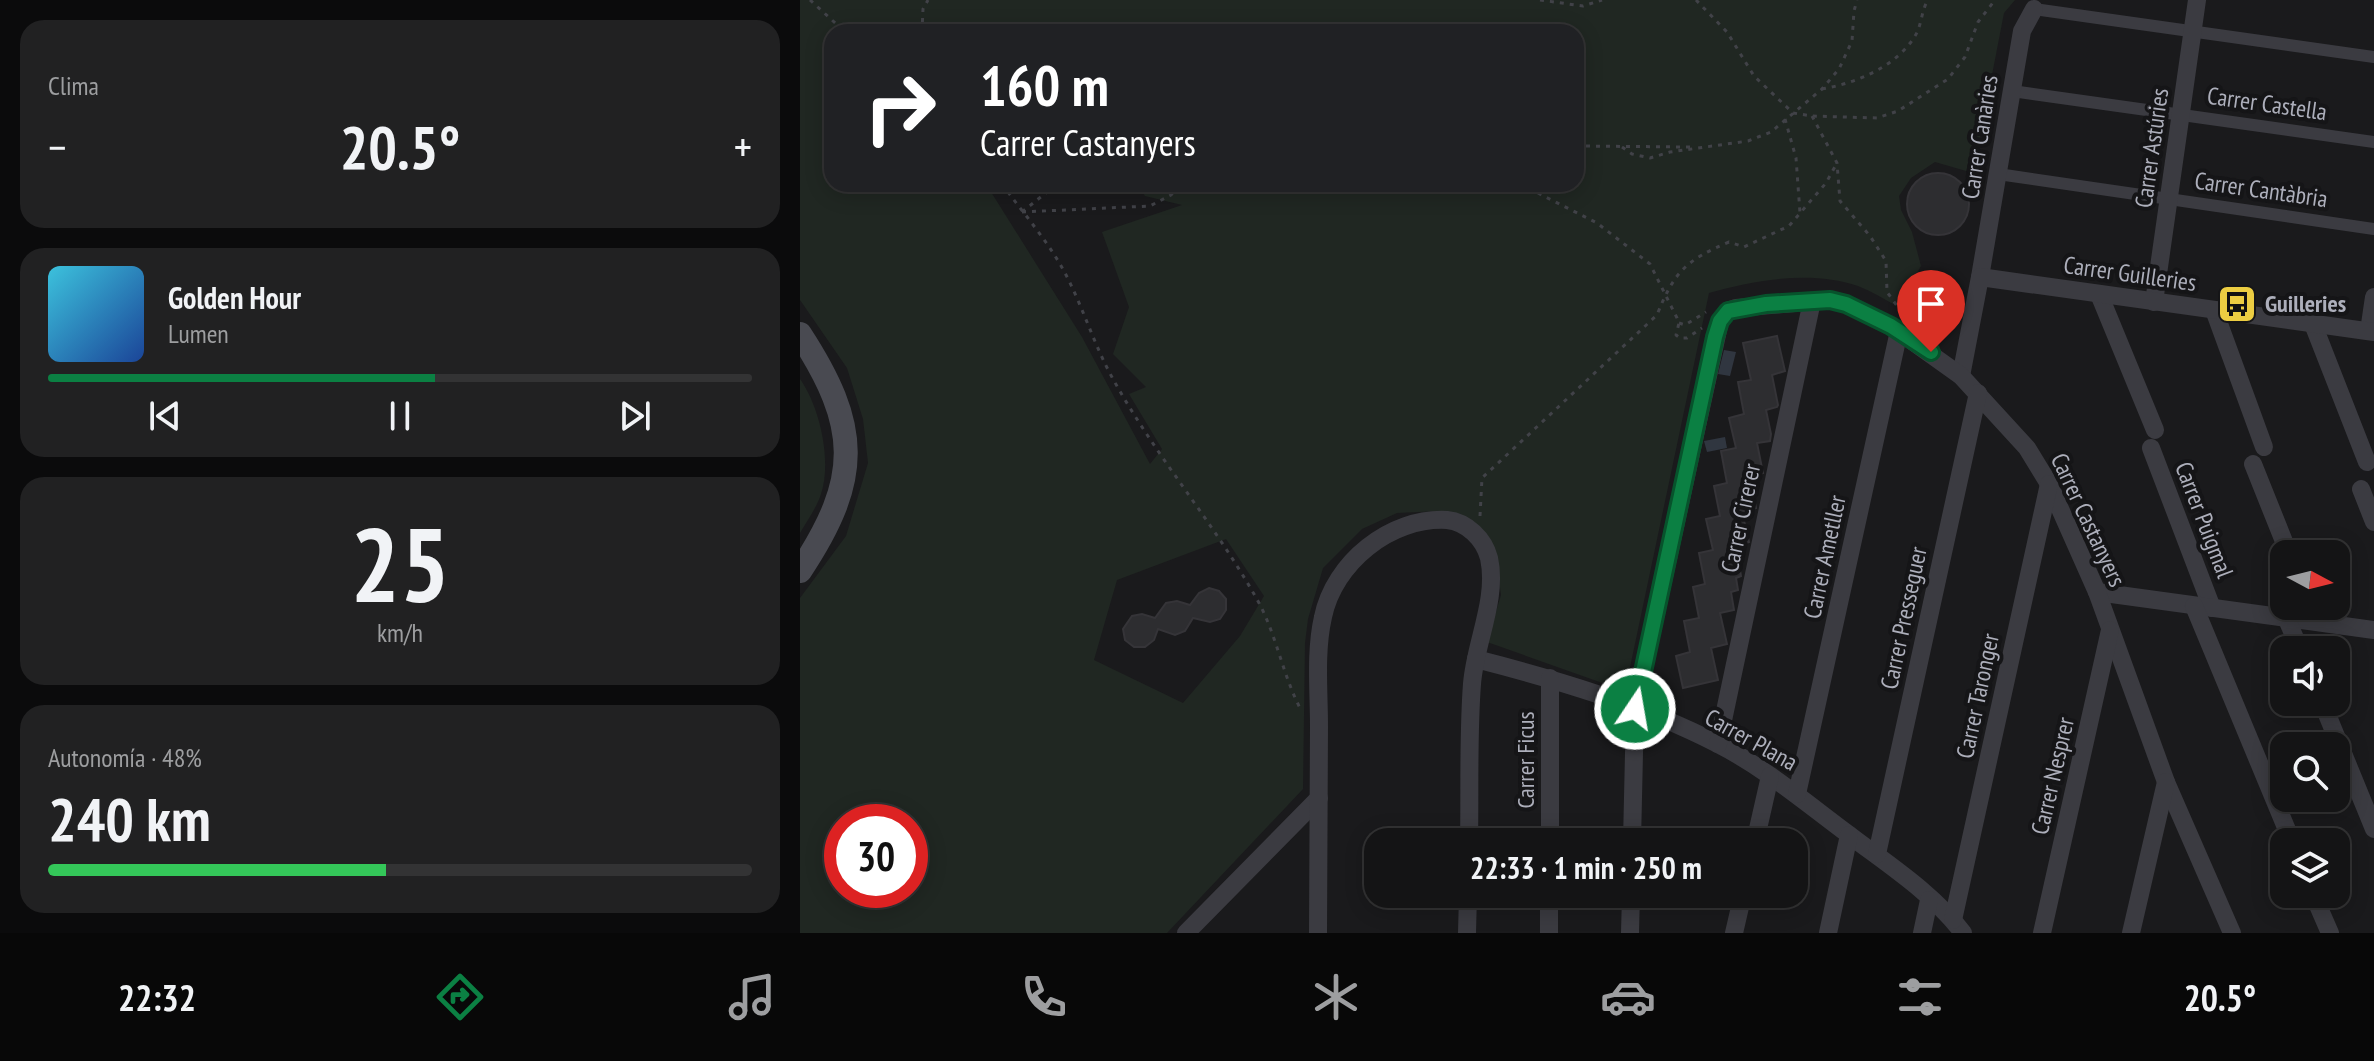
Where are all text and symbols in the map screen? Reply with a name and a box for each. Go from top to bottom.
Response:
text: 160 m [980,49,1109,121]
icon: right [848,56,952,160]
text: Clima [48,69,99,102]
street label: Carrer Canàries [1954,73,2005,201]
street label: Carrer Castella [2205,80,2329,127]
street label: Carrer Astúries [2128,86,2175,210]
text: 20.5° [340,108,460,186]
text: − [48,118,66,175]
text: + [734,118,752,175]
text: Carrer Castanyers [980,119,1196,166]
street label: Carrer Cantàbria [2193,165,2329,214]
street label: Carrer Guilleries [2062,249,2198,298]
pin [1897,270,1965,352]
text: Golden Hour [168,278,301,317]
icon: arrive [1909,282,1953,326]
bus stop icon: Guilleries [2216,283,2258,325]
place label: Guilleries [2265,288,2346,319]
text: Lumen [168,317,229,350]
icon: previous [143,394,187,438]
icon: pause [378,394,422,438]
icon: next [613,394,657,438]
street label: Carrer Castanyers [2044,448,2133,591]
street label: Carrer Puigmal [2168,457,2241,583]
street label: Carrer Cirerer [1714,460,1767,575]
street label: Carrer Ametller [1796,492,1853,622]
text: 25 [350,496,450,631]
north arrow [2270,540,2350,620]
map controls [2270,540,2350,908]
street label: Carrer Presseguer [1873,543,1934,692]
text: km/h [377,616,423,649]
street label: Carrer Taronger [1949,630,2006,761]
button: sound [2270,636,2350,716]
position arrow [1593,667,1677,751]
street label: Carrer Plana [1699,701,1803,778]
street label: Carrer Ficus [1510,711,1541,809]
street label: Carrer Nesprer [2024,714,2081,838]
button: search [2270,732,2350,812]
text: Autonomía · 48% [48,741,202,774]
text: 240 km [48,780,211,858]
speed limit sign: 30 [824,804,928,908]
button: layers [2270,828,2350,908]
text: 22:33 · 1 min · 250 m [1470,848,1702,887]
icon: directions [432,969,488,1025]
icon: music [724,969,780,1025]
icon: phone [1016,969,1072,1025]
icon: climate [1308,969,1364,1025]
icon: car [1600,969,1656,1025]
icon: filters [1892,969,1948,1025]
text: 22:32 [118,974,196,1021]
text: 20.5° [2184,974,2256,1021]

